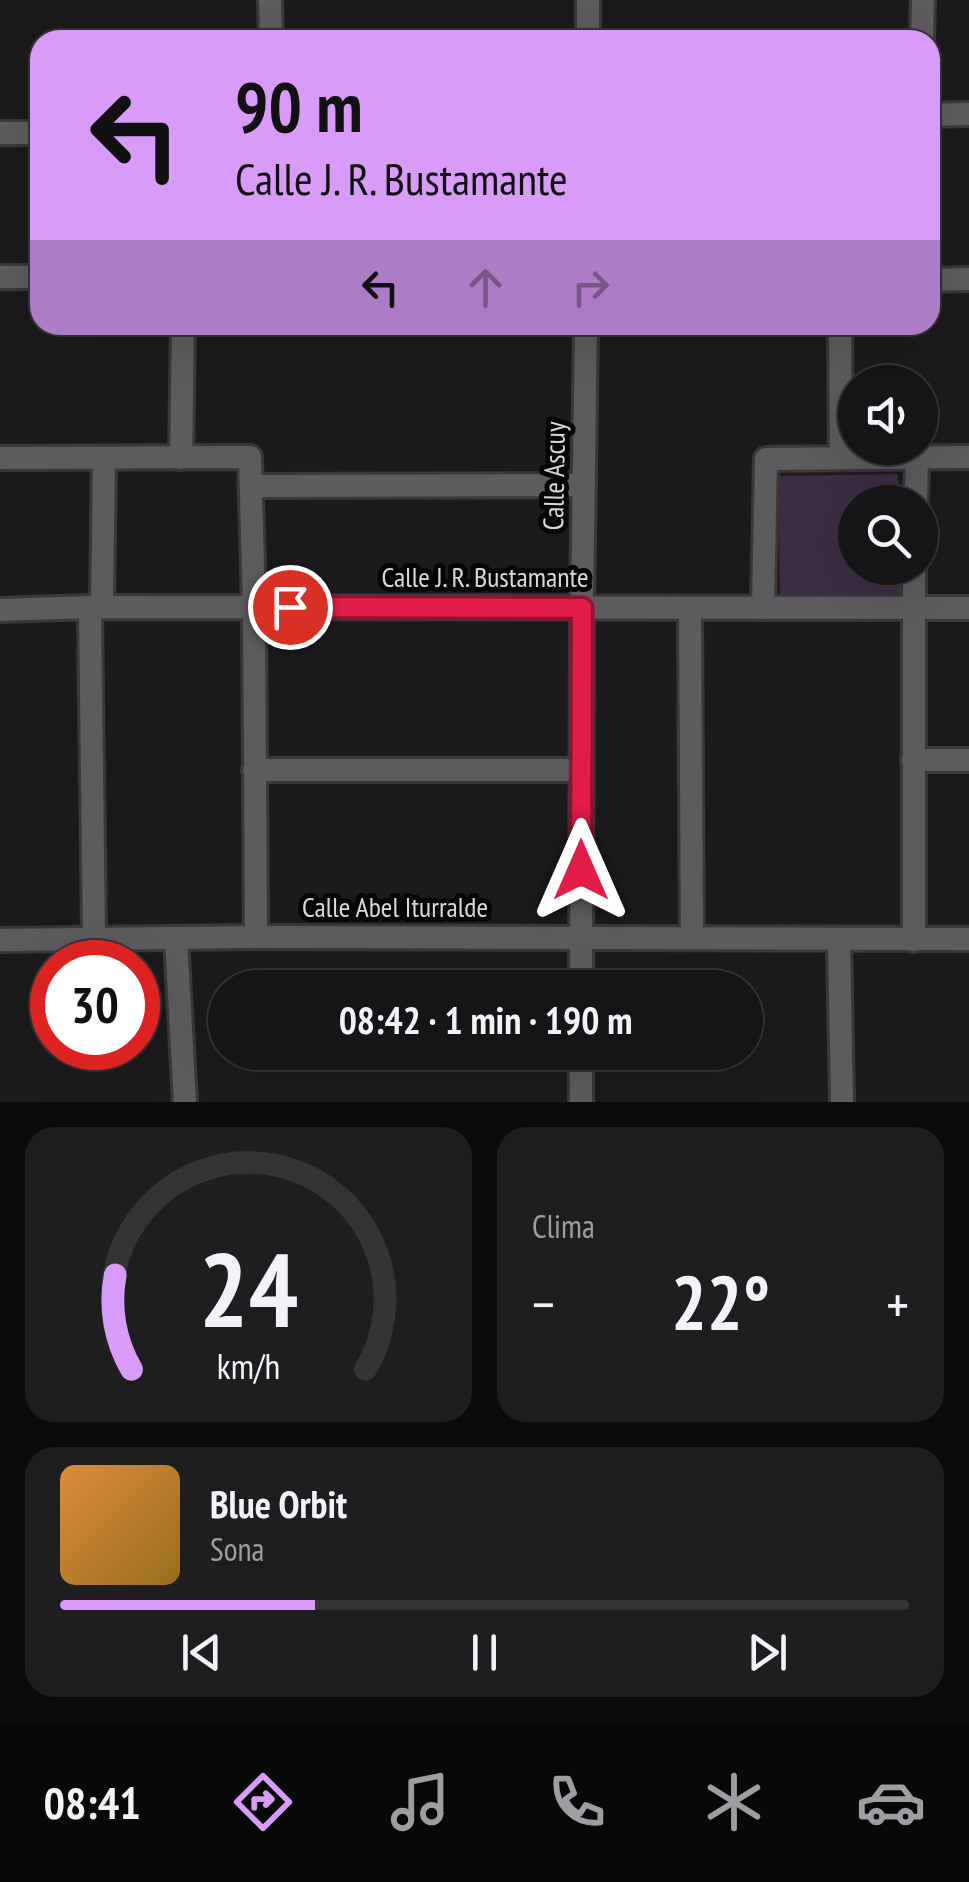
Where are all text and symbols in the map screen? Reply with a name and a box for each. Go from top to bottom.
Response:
text: 90 m [235,61,363,151]
icon: left [70,70,200,200]
text: Calle J. R. Bustamante [235,149,568,207]
icon: left [353,260,408,315]
icon: ahead [458,260,513,315]
icon: right [563,260,618,315]
map controls [838,365,938,585]
button: sound [838,365,938,465]
street label: Calle Ascuy [534,421,573,531]
button: search [838,485,938,585]
street label: Calle J. R. Bustamante [381,558,589,595]
pin [248,565,333,650]
icon: arrive [263,580,318,635]
position arrow [529,818,633,922]
street label: Calle Abel Iturralde [302,888,488,925]
speed limit sign: 30 [30,940,160,1070]
text: 08:42 · 1 min · 190 m [339,995,632,1044]
text: Clima [532,1205,595,1247]
text: 24 [199,1221,298,1356]
text: 22° [671,1254,770,1351]
text: − [532,1268,555,1339]
text: + [886,1268,909,1339]
text: km/h [217,1343,280,1389]
text: Blue Orbit [210,1479,347,1528]
text: Sona [210,1528,264,1570]
icon: previous [174,1625,229,1680]
icon: pause [457,1625,512,1680]
icon: next [740,1625,795,1680]
icon: directions [228,1767,298,1837]
icon: music [385,1767,455,1837]
icon: phone [542,1767,612,1837]
icon: climate [699,1767,769,1837]
icon: car [856,1767,926,1837]
text: 08:41 [43,1773,141,1831]

